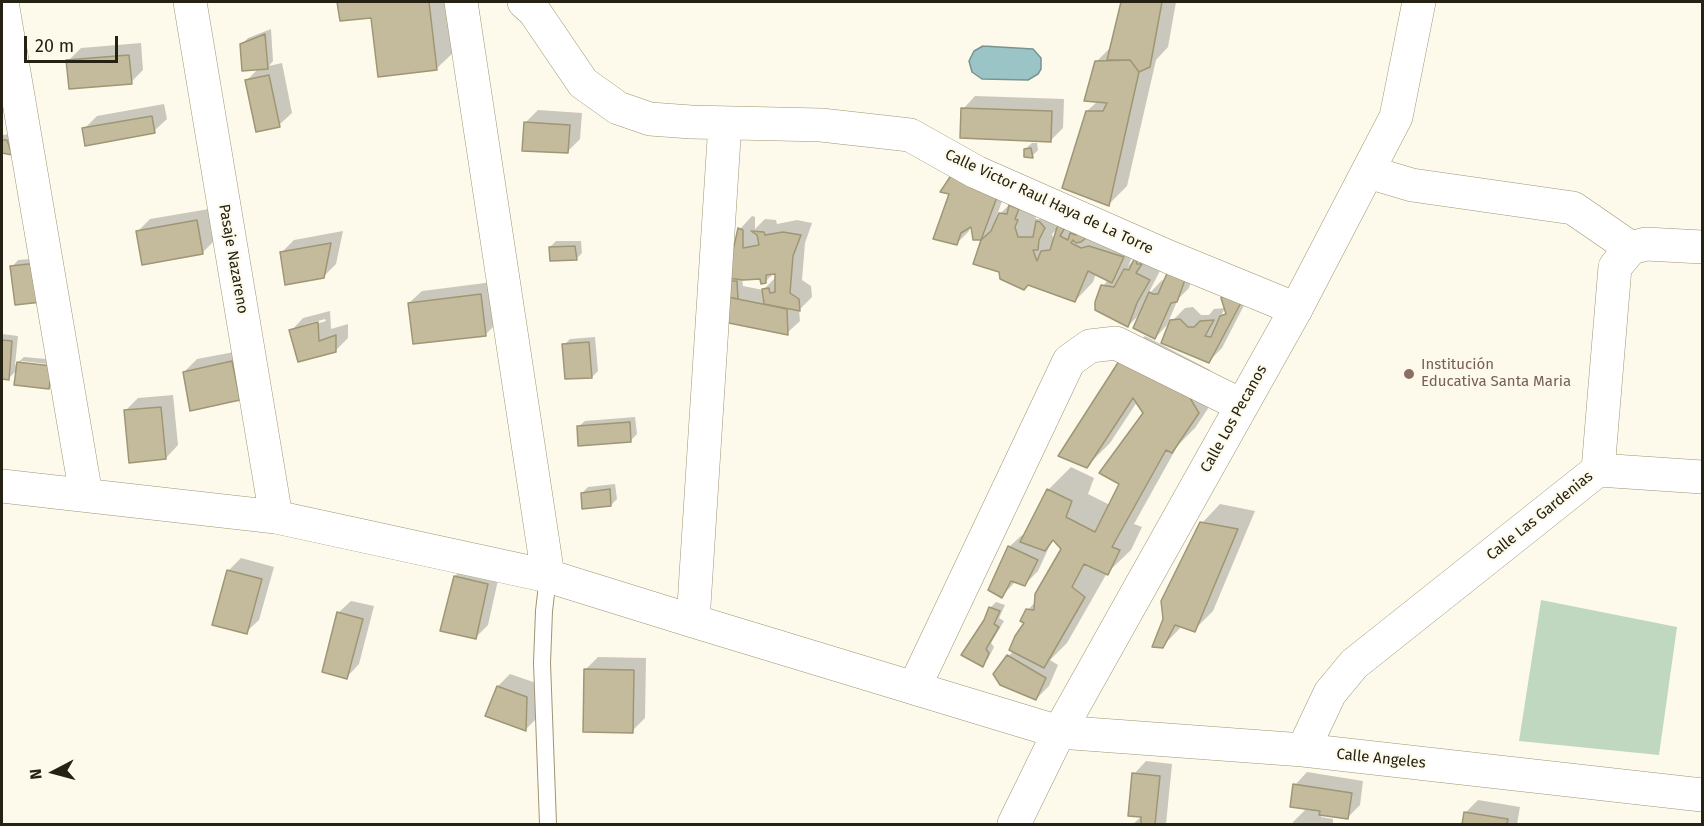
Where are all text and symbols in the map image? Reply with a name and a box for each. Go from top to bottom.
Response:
scale bar [27,24,122,62]
text: 20 m [35,35,74,57]
street label: Calle Victor Raul Haya de La Torre [942,146,1156,258]
street label: Pasaje Nazareno [214,203,252,315]
place label: Institución Educativa Santa Maria [1421,356,1571,391]
street label: Calle Los Pecanos [1197,362,1271,476]
marker: Institución Educativa Santa Maria [1402,367,1416,381]
street label: Calle Las Gardenias [1483,468,1597,564]
north arrow [24,742,84,802]
street label: Calle Angeles [1335,745,1427,773]
text: N [26,768,46,780]

